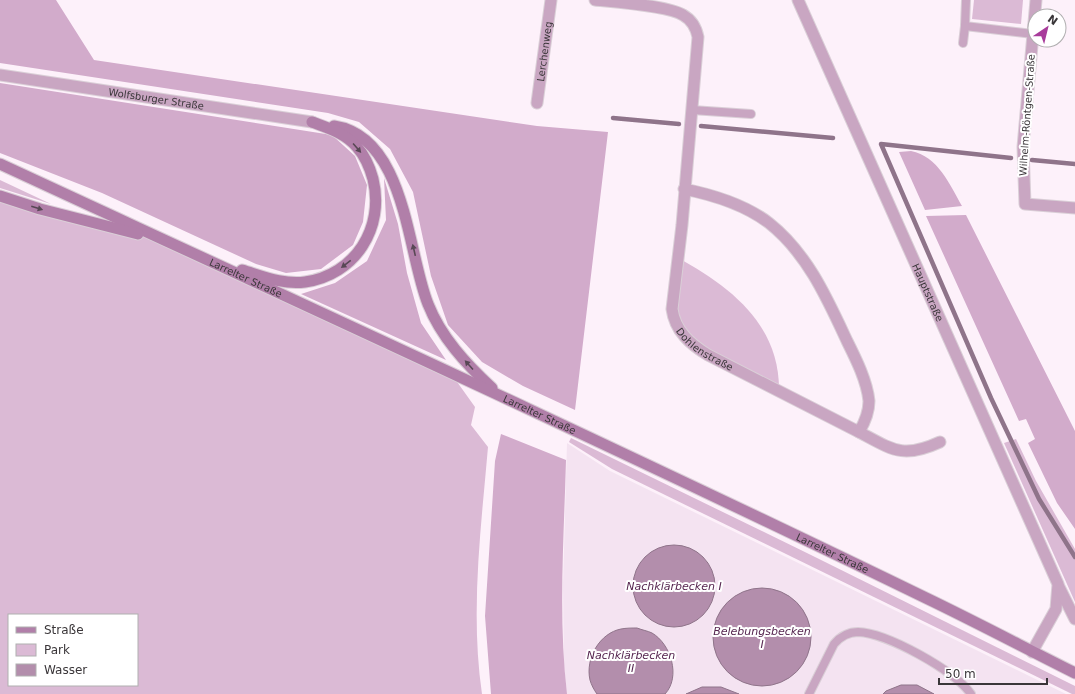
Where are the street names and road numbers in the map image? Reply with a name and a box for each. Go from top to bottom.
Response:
street label: Lerchenweg [534,21,554,82]
street label: Wilhelm-Röntgen-Straße [1017,54,1037,176]
street label: Wolfsburger Straße [108,86,205,111]
street label: Larrelter Straße [208,256,284,299]
street label: Hauptstraße [910,262,946,323]
street label: Dohlenstraße [674,325,735,372]
street label: Larrelter Straße [502,393,578,436]
street label: Larrelter Straße [795,531,871,575]

